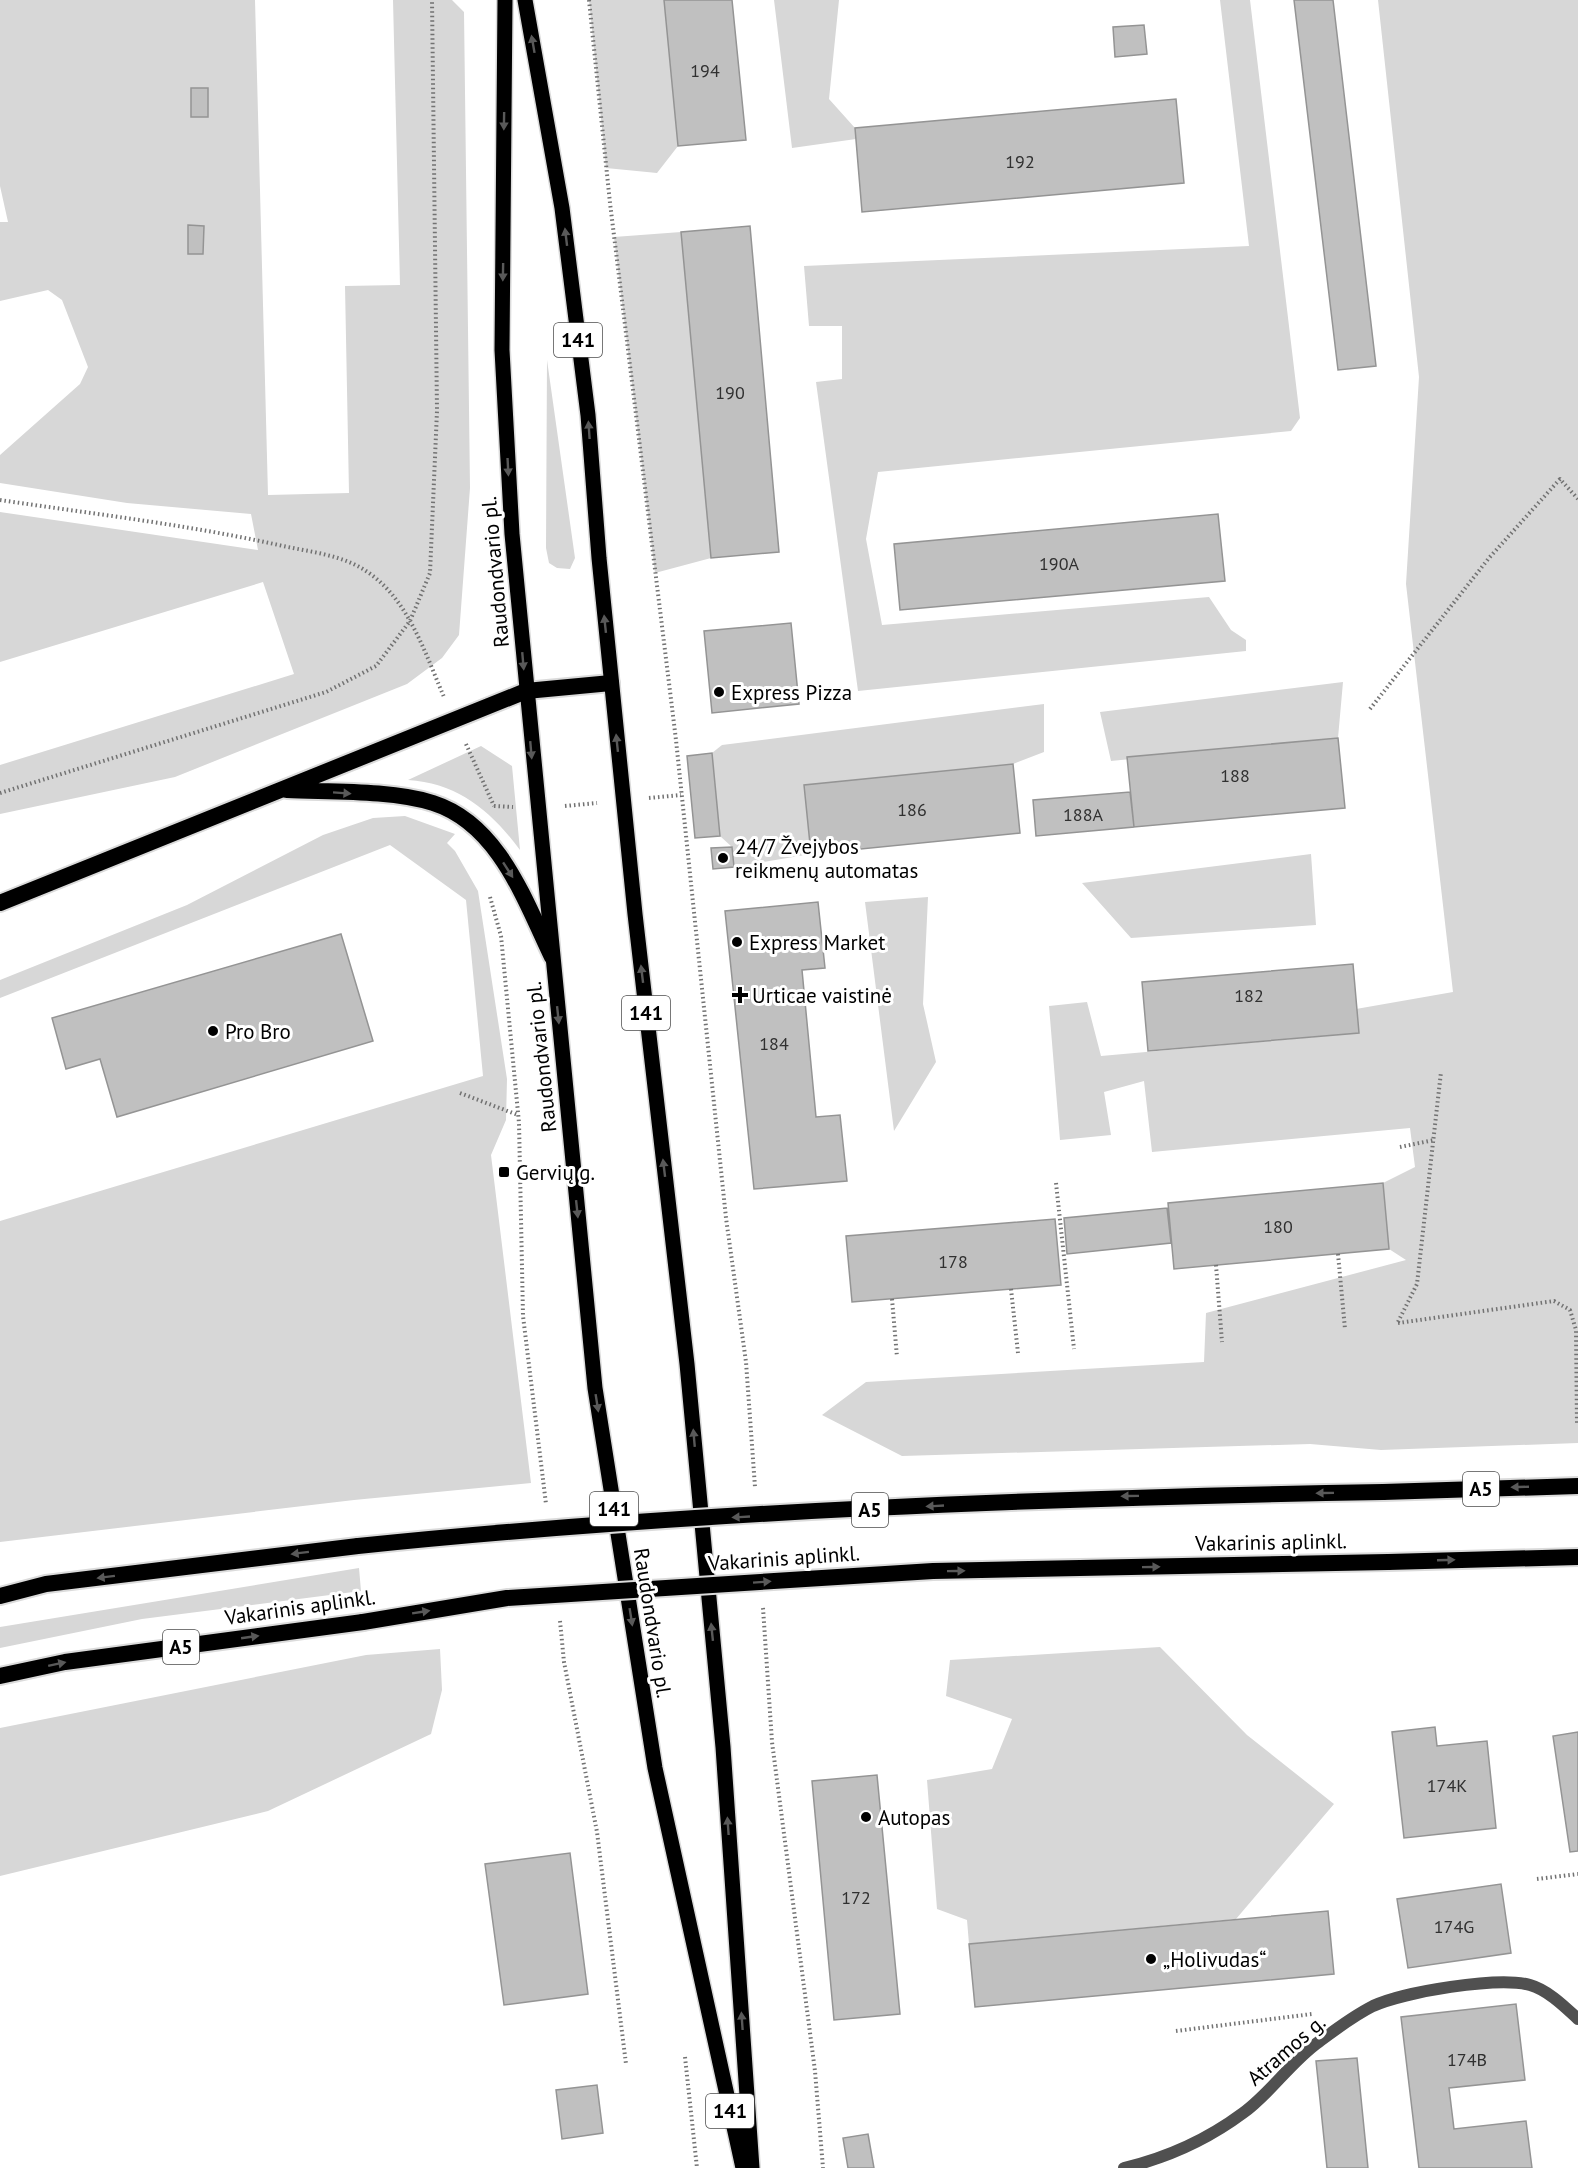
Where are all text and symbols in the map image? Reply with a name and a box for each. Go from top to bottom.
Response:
one-way arrow [528,35,537,54]
house number: 194 [690,59,720,82]
one-way arrow [499,112,509,131]
house number: 192 [1005,150,1035,173]
one-way arrow [561,227,571,246]
one-way arrow [498,262,508,281]
road number: 141 [554,323,602,357]
house number: 190 [715,381,745,404]
one-way arrow [584,421,593,440]
one-way arrow [504,457,513,476]
street label: Raudondvario pl. [475,495,515,649]
house number: 190A [1039,552,1079,575]
one-way arrow [600,615,610,634]
one-way arrow [518,652,528,671]
place label: Express Pizza [731,679,852,706]
marker: Express Pizza [712,685,726,699]
one-way arrow [612,733,622,752]
one-way arrow [527,740,536,759]
house number: 188 [1220,764,1250,787]
one-way arrow [332,789,351,798]
house number: 186 [897,798,927,821]
house number: 188A [1063,803,1103,826]
place label: 24/7 Žvejybos reikmenų automatas [735,833,918,884]
marker: 24/7 Žvejybos reikmenų automatas [716,851,730,865]
one-way arrow [502,862,514,878]
place label: Express Market [749,929,885,956]
marker: Express Market [730,935,744,949]
one-way arrow [637,964,646,983]
street label: Raudondvario pl. [520,980,562,1134]
place label: Urticae vaistinė [752,982,892,1009]
house number: 182 [1234,984,1264,1007]
marker: Urticae vaistinė [733,988,747,1002]
road number: 141 [622,996,670,1030]
one-way arrow [553,1006,563,1025]
place label: Pro Bro [225,1018,291,1045]
marker: Pro Bro [206,1024,220,1038]
house number: 184 [759,1032,789,1055]
one-way arrow [659,1158,669,1177]
place label: Gervių g. [516,1159,595,1186]
marker: Gervių g. [497,1165,511,1179]
one-way arrow [572,1200,582,1219]
house number: 180 [1263,1215,1293,1238]
house number: 178 [938,1250,968,1273]
one-way arrow [593,1394,602,1413]
one-way arrow [689,1428,699,1447]
road number: A5 [1463,1472,1499,1506]
one-way arrow [1510,1483,1529,1492]
one-way arrow [1315,1488,1334,1498]
road number: 141 [590,1492,638,1526]
one-way arrow [1121,1492,1140,1501]
road number: A5 [852,1493,888,1527]
one-way arrow [926,1501,945,1510]
one-way arrow [731,1512,750,1521]
street label: Vakarinis aplinkl. [1194,1527,1347,1557]
street label: Vakarinis aplinkl. [706,1539,861,1577]
street label: Raudondvario pl. [628,1546,678,1700]
one-way arrow [290,1549,309,1558]
one-way arrow [1437,1556,1456,1565]
one-way arrow [1142,1562,1161,1572]
one-way arrow [947,1566,966,1576]
one-way arrow [96,1572,115,1581]
one-way arrow [752,1578,771,1587]
street label: Vakarinis aplinkl. [222,1583,377,1631]
one-way arrow [627,1607,636,1626]
one-way arrow [412,1608,431,1617]
one-way arrow [707,1622,717,1641]
road number: A5 [163,1630,199,1664]
one-way arrow [241,1633,260,1642]
one-way arrow [48,1659,67,1668]
house number: 174K [1427,1774,1467,1797]
place label: Autopas [878,1804,950,1831]
marker: Autopas [859,1810,873,1824]
one-way arrow [724,1816,733,1835]
house number: 172 [841,1886,871,1909]
house number: 174G [1434,1915,1474,1938]
place label: „Holivudas“ [1163,1946,1266,1973]
marker: „Holivudas“ [1144,1952,1158,1966]
street label: Atramos g. [1241,2009,1331,2091]
one-way arrow [737,2011,746,2030]
house number: 174B [1447,2048,1487,2071]
road number: 141 [706,2094,754,2128]

